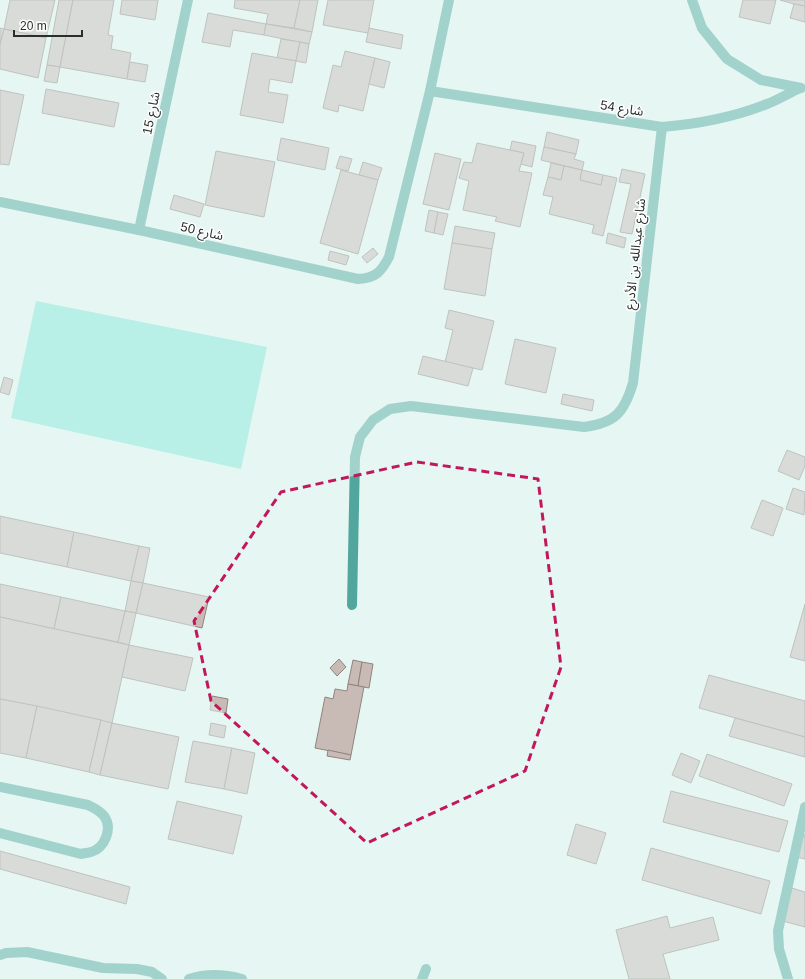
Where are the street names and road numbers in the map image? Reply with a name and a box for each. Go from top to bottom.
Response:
street label: شارع 15 [139,90,166,136]
street label: شارع 54 [599,97,645,122]
street label: شارع عبدالله بن الأدرع [622,198,651,311]
street label: شارع 50 [178,219,225,246]

